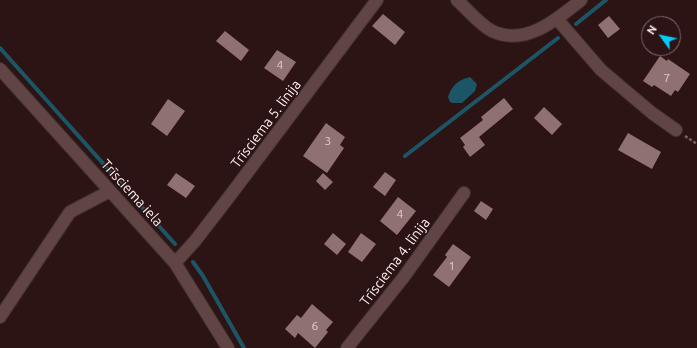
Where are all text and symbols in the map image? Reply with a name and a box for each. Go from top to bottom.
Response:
north arrow [641,16,681,56]
text: N [645,23,659,37]
house number: 4 [277,58,283,72]
house number: 7 [664,71,670,85]
street label: Trīsciema 5. līnija [227,77,305,171]
house number: 3 [325,134,331,148]
street label: Trīsciema iela [98,156,166,230]
house number: 4 [397,207,403,221]
street label: Trīsciema 4. līnija [356,215,434,309]
house number: 1 [449,259,455,273]
house number: 6 [312,319,318,333]

